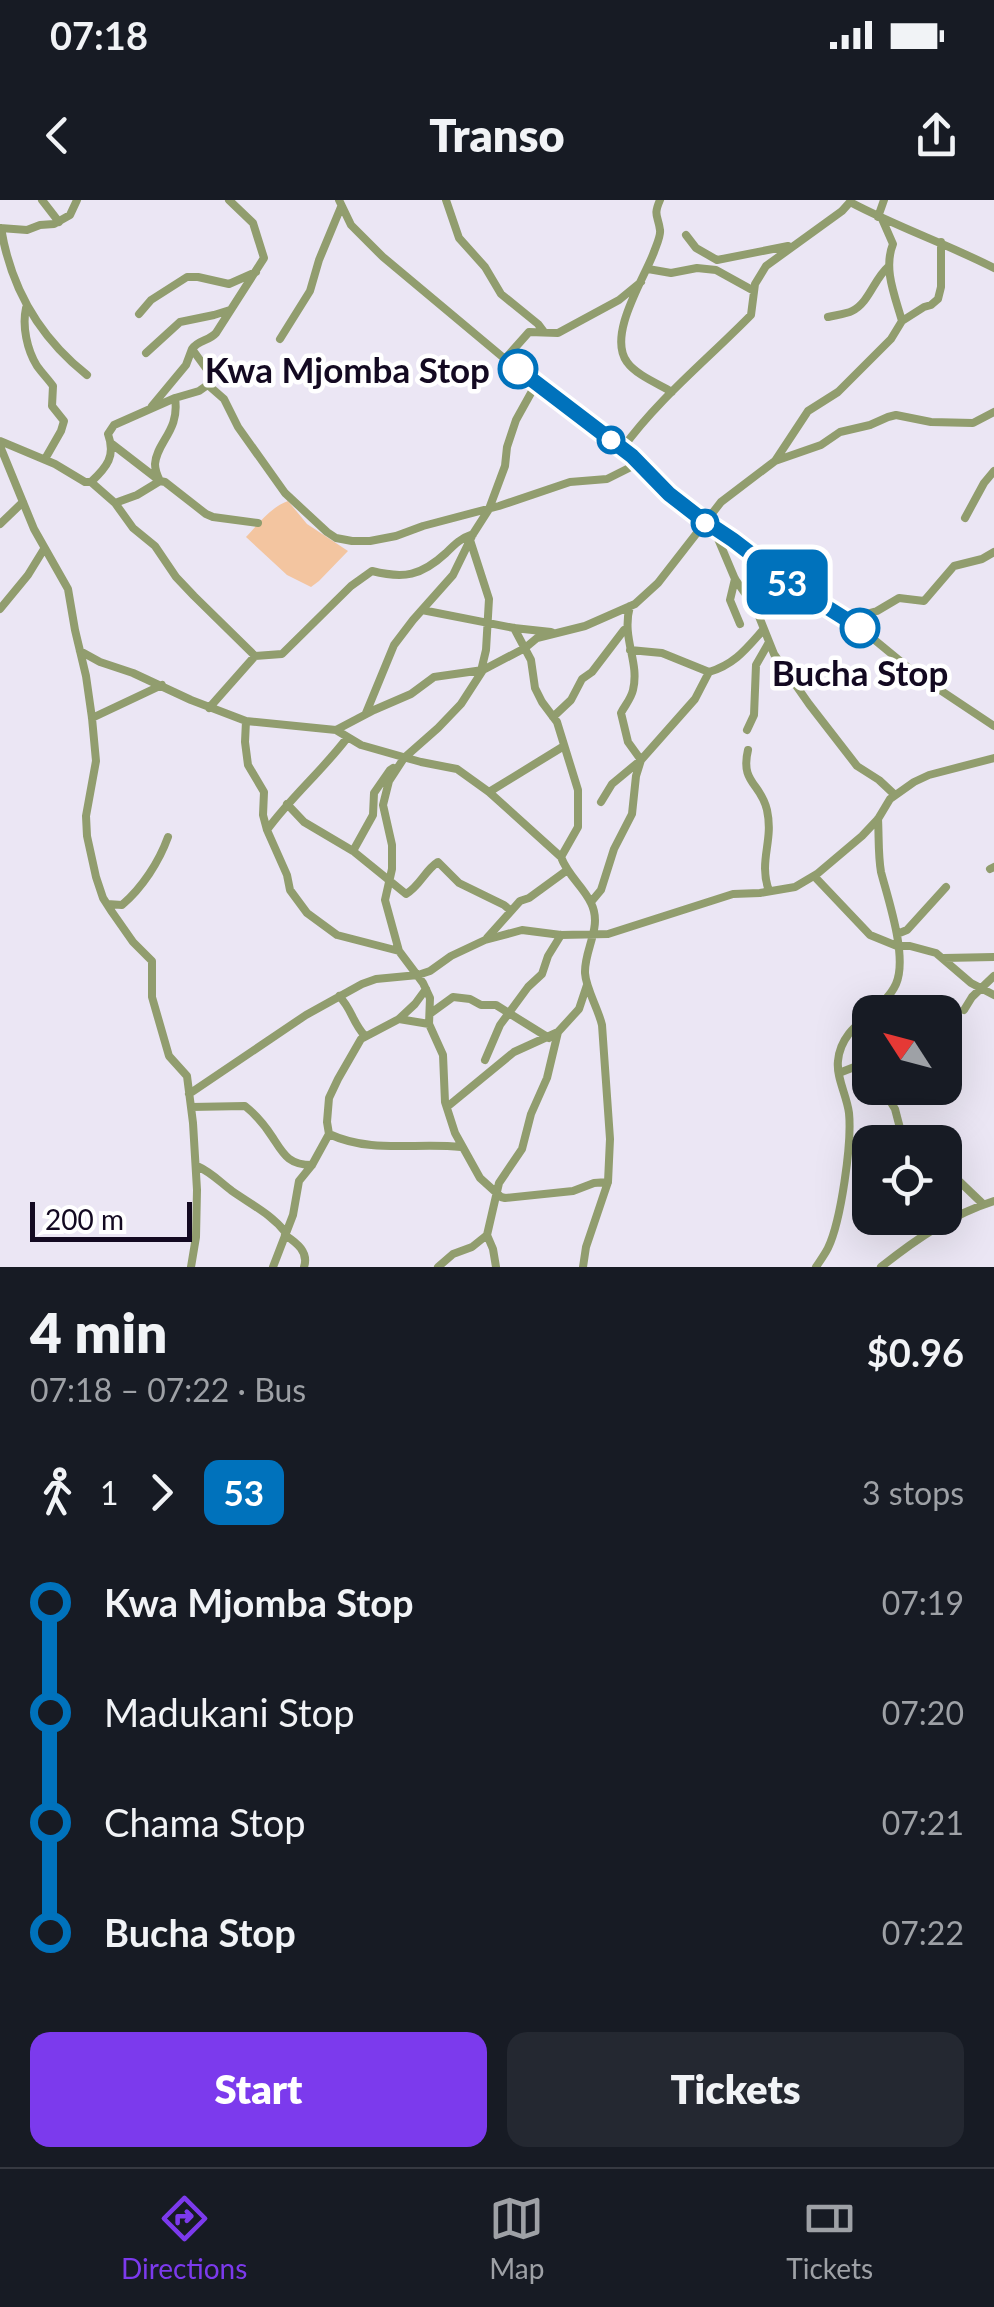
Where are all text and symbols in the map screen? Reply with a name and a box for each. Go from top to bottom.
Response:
text: 07:18 [50,12,148,58]
icon: back [30,108,85,163]
text: Transo [429,108,565,162]
icon: share [909,108,964,163]
place label: Kwa Mjomba Stop [205,348,490,390]
marker: Kwa Mjomba Stop [499,350,537,388]
unlabelled marker [598,427,624,453]
unlabelled marker [692,510,718,536]
line badge: 53 [742,550,832,614]
text: 53 [767,561,807,603]
marker: Bucha Stop [841,609,879,647]
place label: Bucha Stop [772,651,948,693]
north arrow [852,995,962,1105]
map controls [852,995,962,1235]
button: locate [852,1125,962,1235]
scale bar [30,1197,192,1242]
text: 200 m [45,1202,124,1236]
text: 4 min [30,1299,167,1365]
text: $0.96 [867,1329,964,1375]
text: 07:18 – 07:22 · Bus [30,1370,306,1409]
icon: walk [30,1465,85,1520]
icon: forward [134,1465,189,1520]
text: 53 [224,1471,264,1513]
text: 1 [100,1473,119,1512]
text: 3 stops [862,1473,964,1512]
text: Kwa Mjomba Stop [104,1579,414,1625]
text: 07:19 [882,1583,964,1622]
text: Madukani Stop [104,1689,354,1735]
text: 07:20 [882,1693,964,1732]
text: Chama Stop [104,1799,305,1845]
text: 07:21 [882,1803,964,1842]
text: Bucha Stop [104,1909,296,1955]
text: 07:22 [882,1913,964,1952]
button: Start [30,2032,487,2147]
button: Tickets [507,2032,964,2147]
tab: Directions [121,2191,247,2285]
tab: Map [489,2191,544,2285]
tab: Tickets [786,2191,873,2285]

